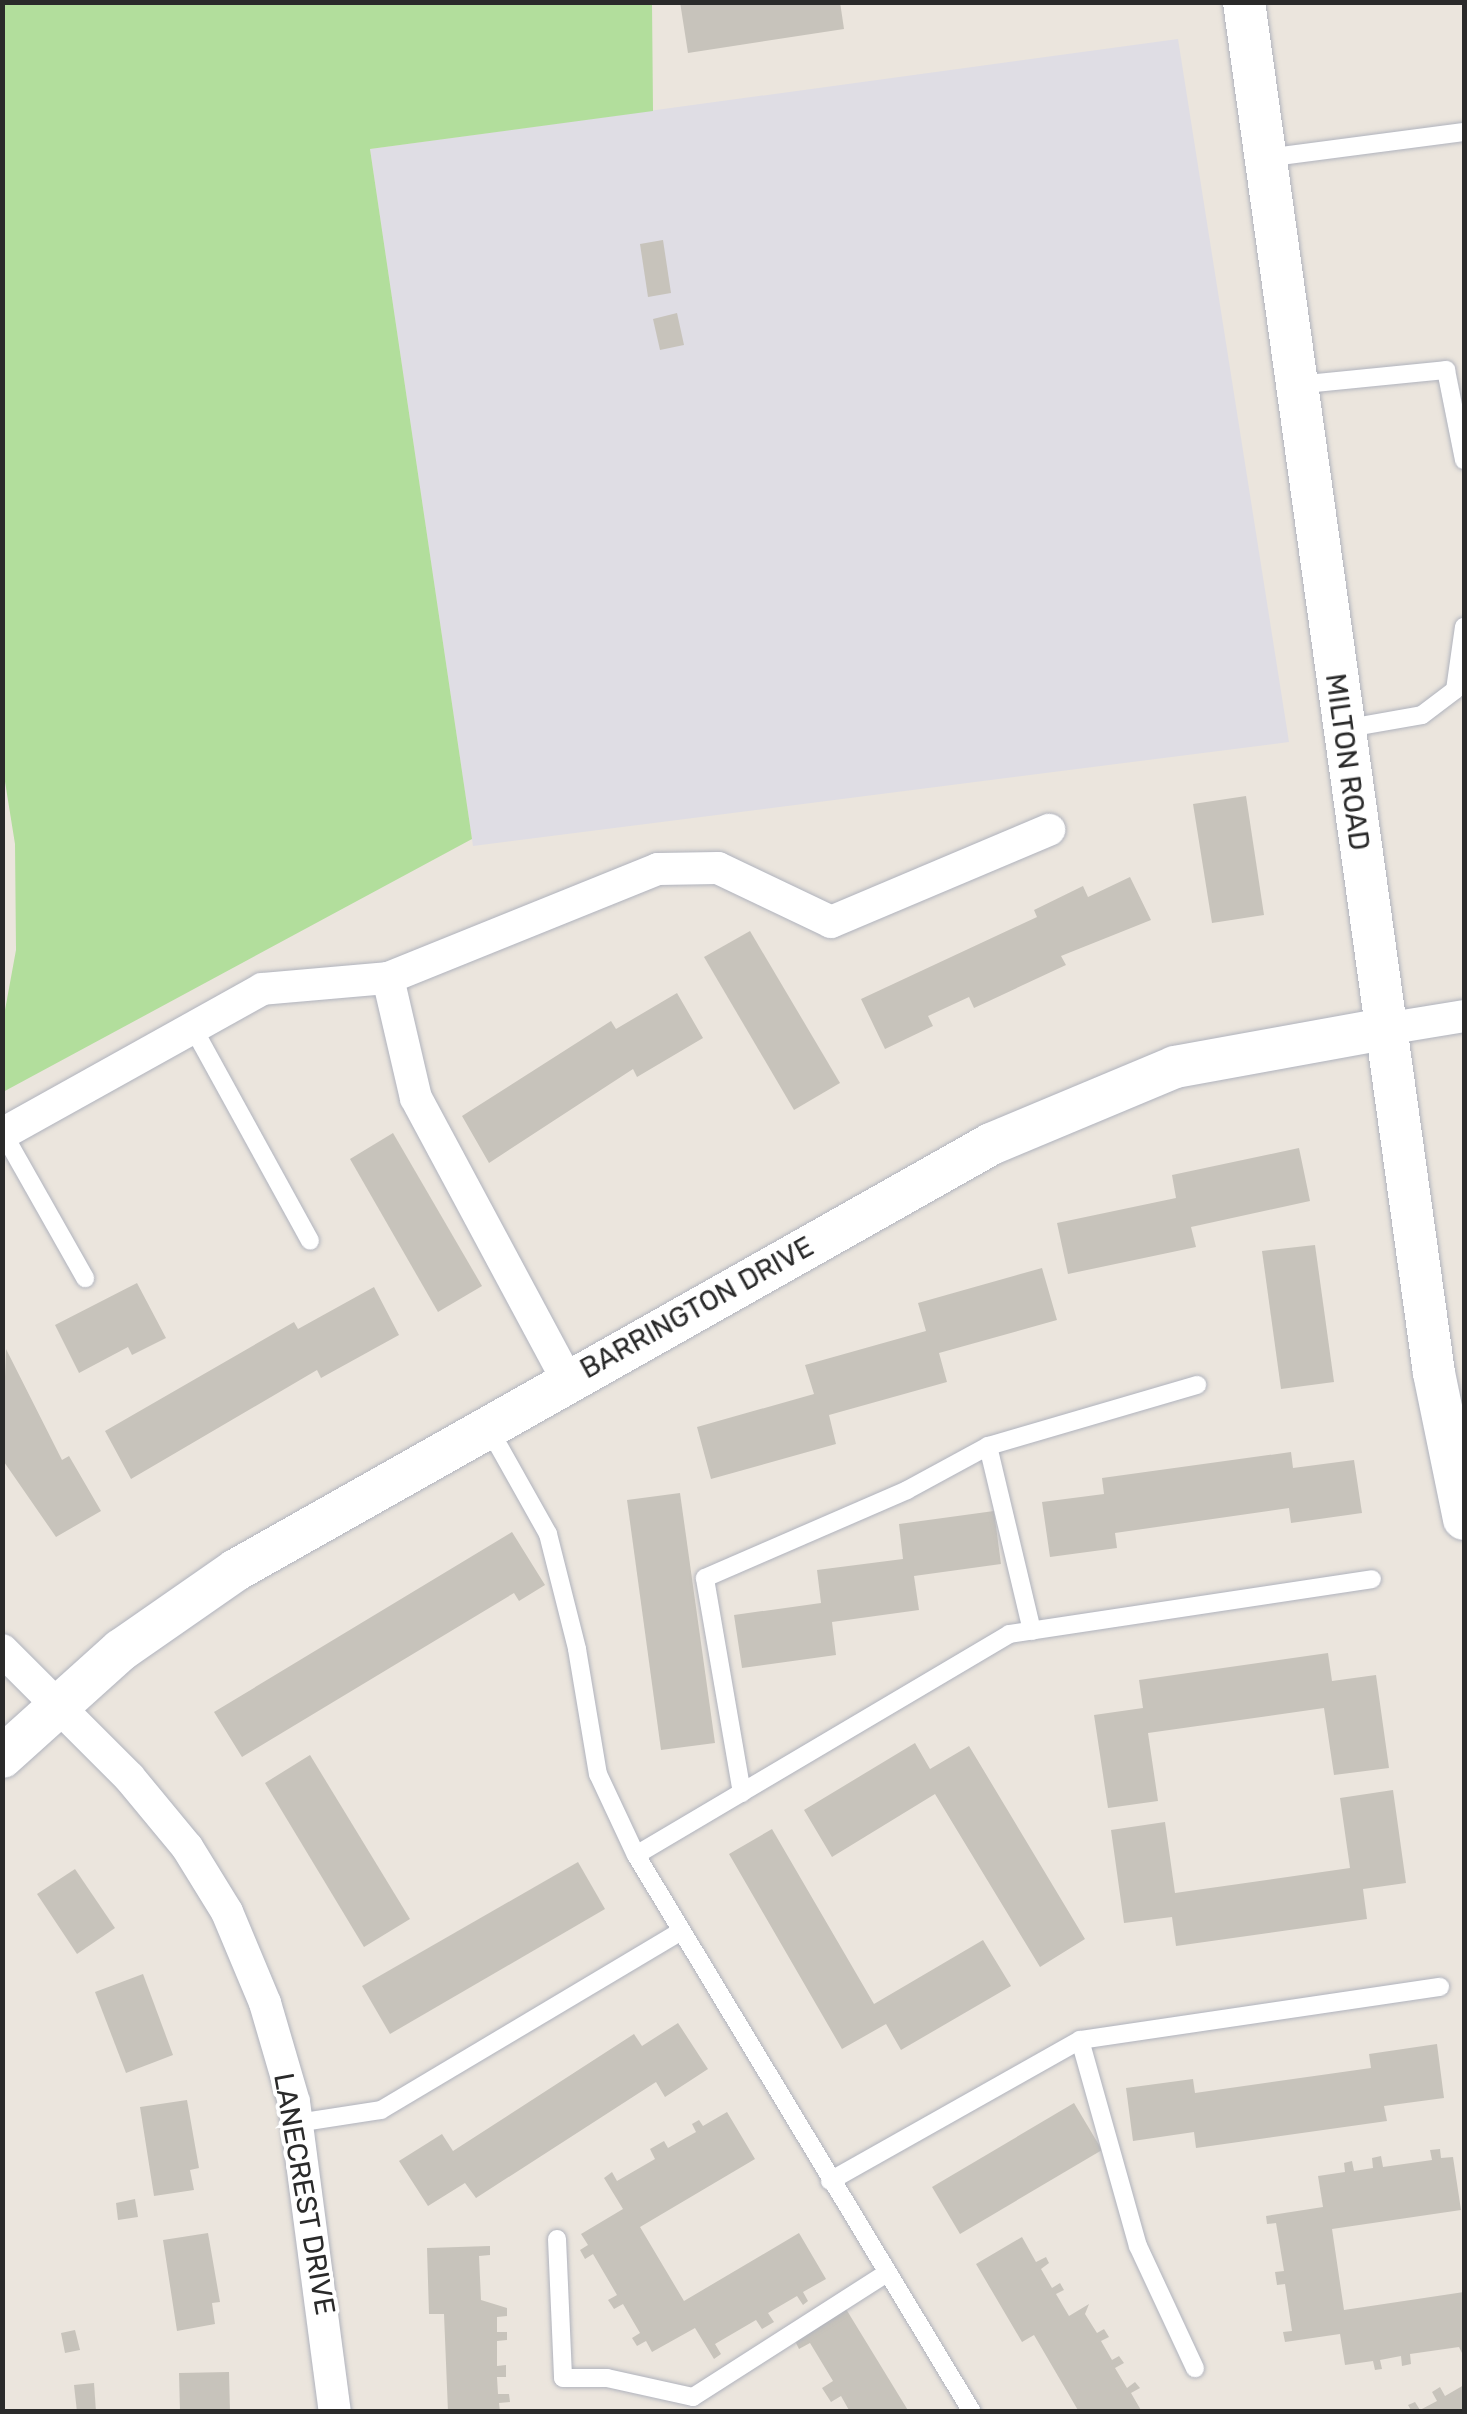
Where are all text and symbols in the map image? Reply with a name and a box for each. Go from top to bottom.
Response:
street label: MILTON ROAD [1318,671,1376,853]
street label: BARRINGTON DRIVE [575,1230,819,1386]
street label: LANECREST DRIVE [266,2070,342,2318]

